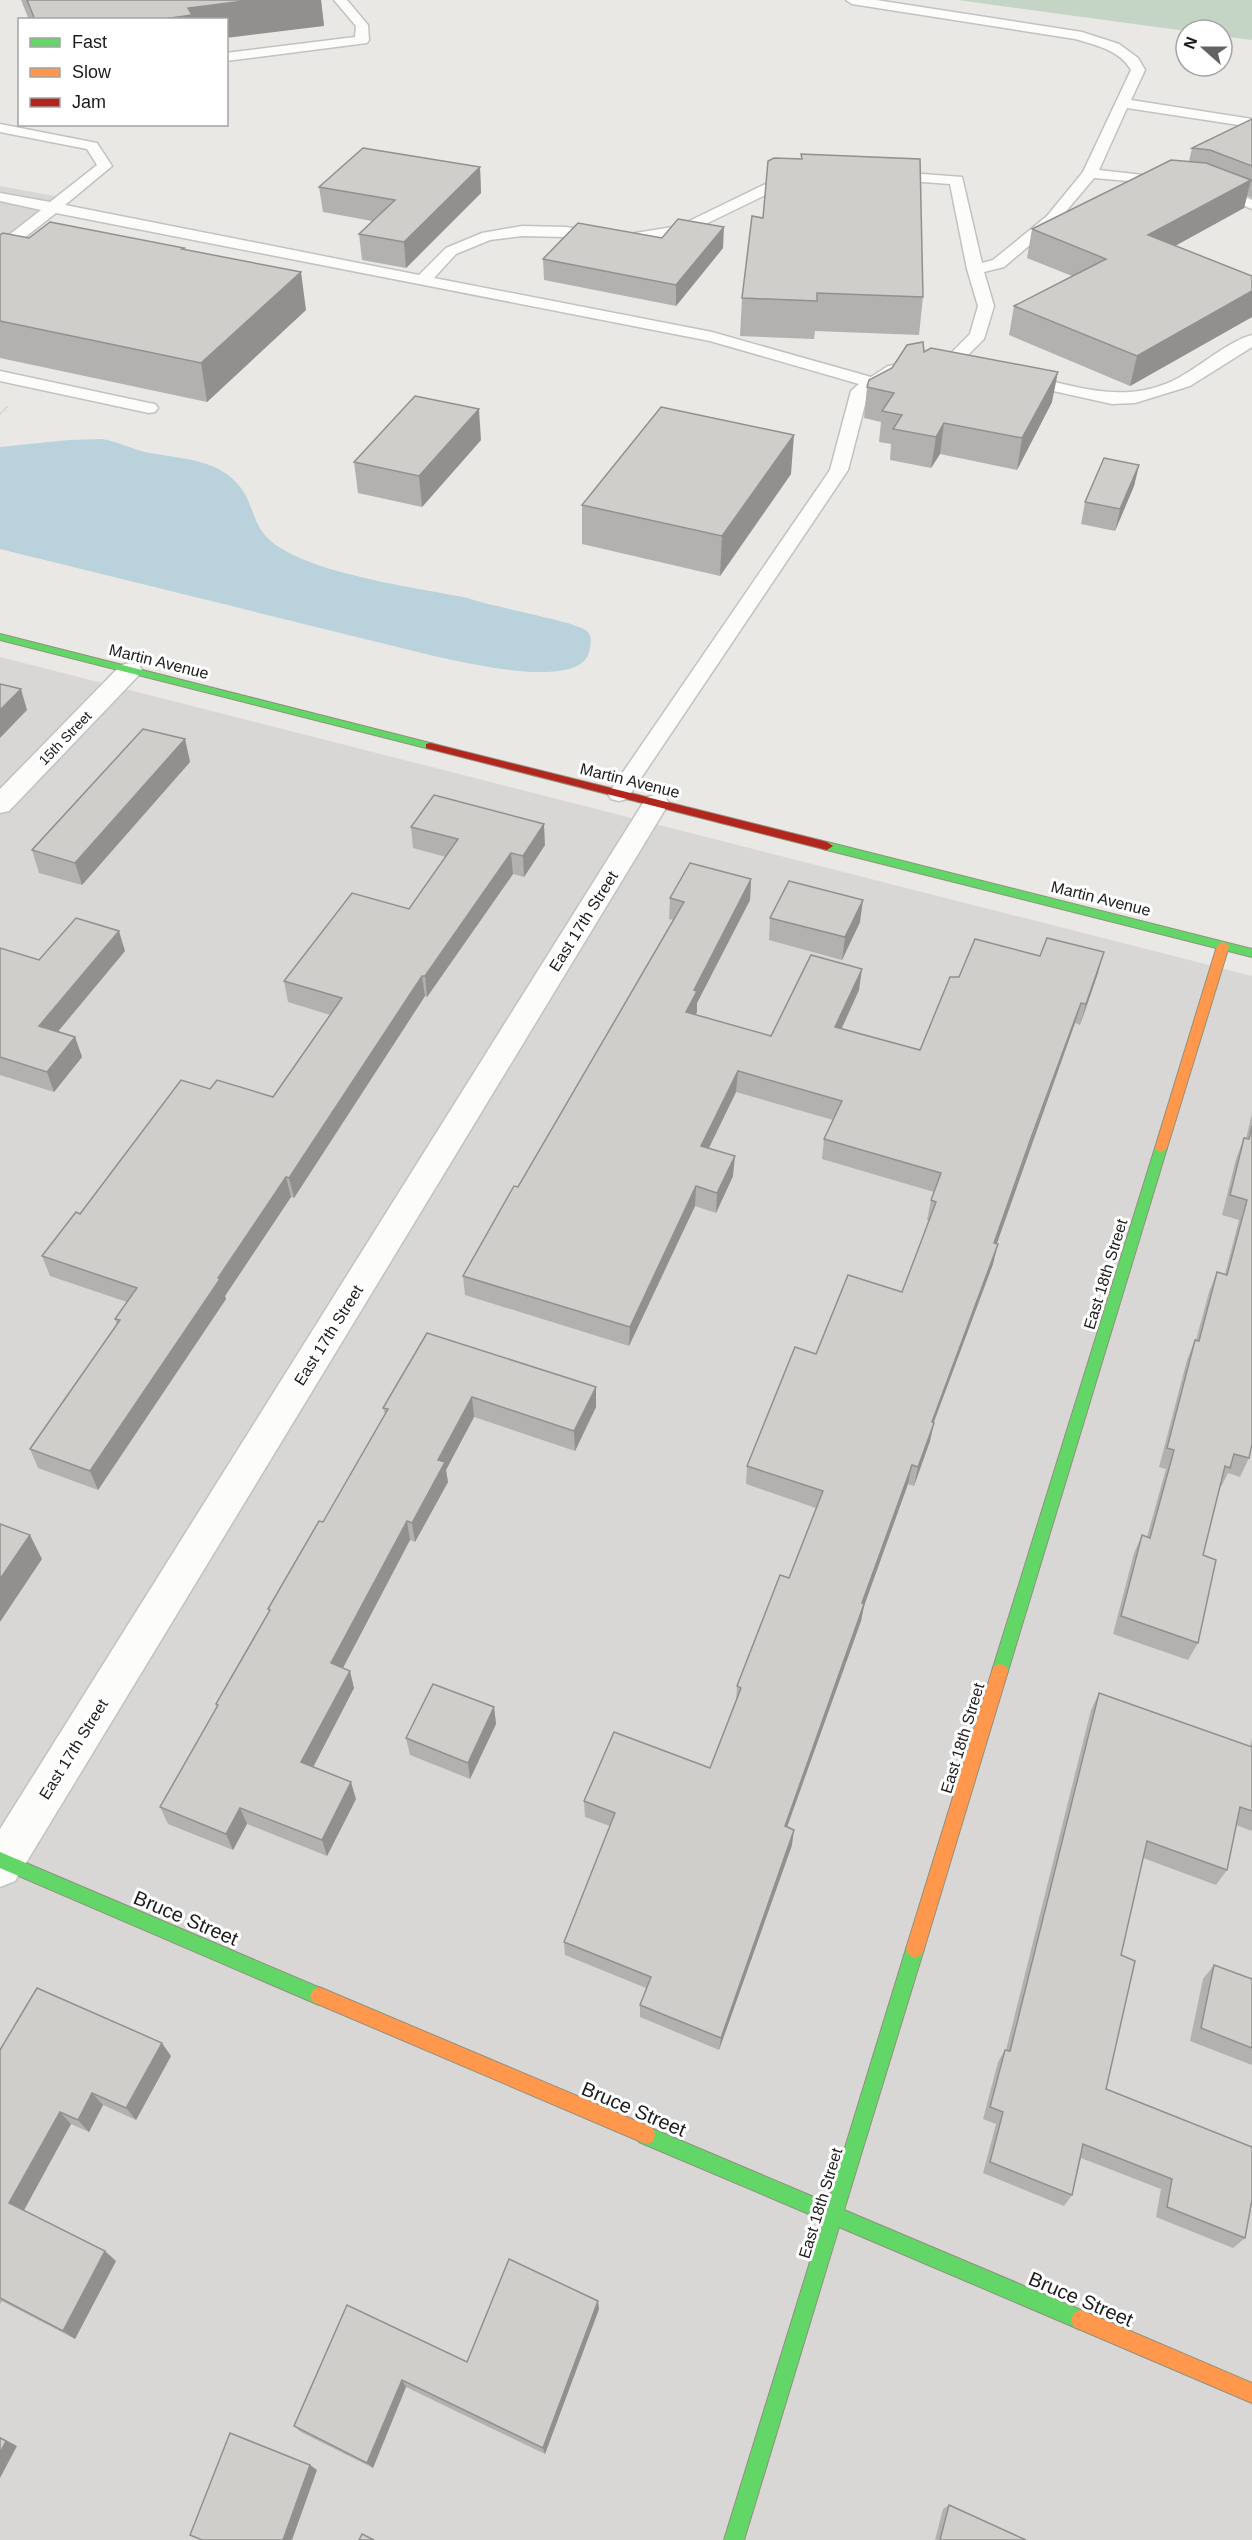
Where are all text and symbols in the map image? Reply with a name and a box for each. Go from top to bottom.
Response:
legend [18,18,228,126]
north arrow [1174,18,1234,78]
text: Fast [72,32,107,52]
text: N [1180,34,1200,51]
text: Slow [72,62,112,82]
text: Jam [72,92,106,112]
street label: Martin Avenue [107,641,211,682]
street label: 15th Street [35,708,95,768]
street label: Martin Avenue [578,760,682,801]
street label: East 17th Street [546,868,621,974]
street label: Martin Avenue [1049,878,1153,919]
street label: East 18th Street [1081,1216,1131,1331]
street label: East 17th Street [291,1282,366,1388]
street label: East 18th Street [938,1680,988,1795]
street label: East 17th Street [36,1696,111,1802]
street label: Bruce Street [131,1886,242,1950]
street label: Bruce Street [579,2077,690,2141]
street label: East 18th Street [796,2145,846,2260]
street label: Bruce Street [1026,2267,1137,2331]

